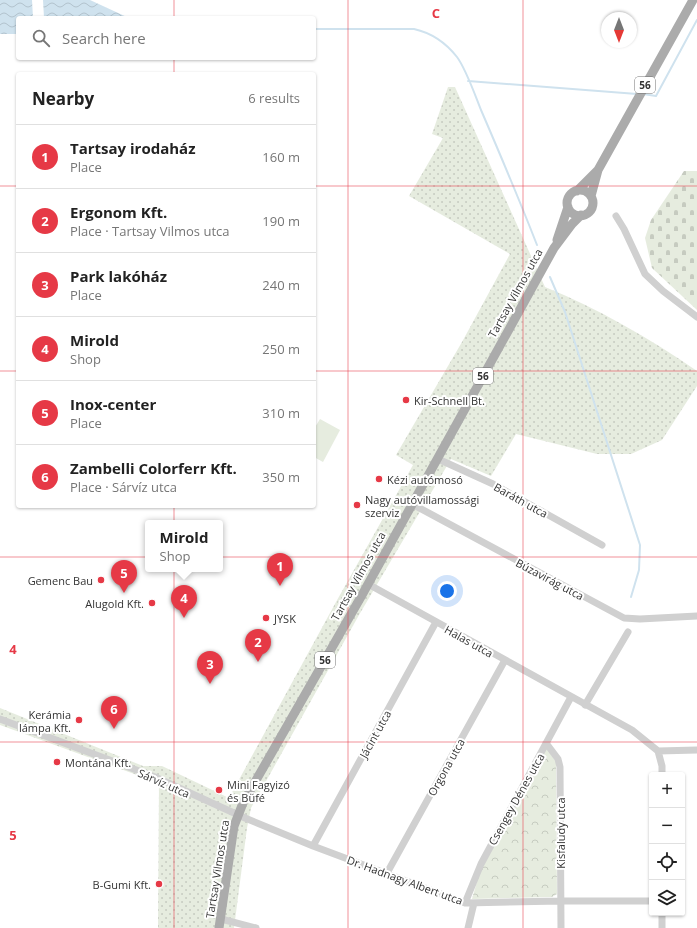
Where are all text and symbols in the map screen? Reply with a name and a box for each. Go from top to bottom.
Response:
text: C [432,4,440,22]
north arrow [601,12,637,48]
search box [16,16,316,60]
icon: search [30,27,52,49]
text: Search here [62,28,146,48]
road number: 56 [635,77,655,93]
text: Nearby [32,87,94,110]
text: 6 results [248,89,300,107]
text: Tartsay irodaház [70,138,195,158]
text: 1 [41,148,49,166]
text: 160 m [262,148,300,166]
text: Place [70,158,102,176]
text: Ergonom Kft. [70,202,167,222]
text: 2 [41,212,49,230]
text: 190 m [262,212,300,230]
text: Place · Tartsay Vilmos utca [70,222,229,240]
street label: Tartsay Vilmos utca [484,246,546,340]
text: Park lakóház [70,266,167,286]
text: 3 [41,276,49,294]
text: 240 m [262,276,300,294]
text: Place [70,286,102,304]
text: Mirold [70,330,119,350]
text: 4 [41,340,49,358]
text: 250 m [262,340,300,358]
text: Shop [70,350,101,368]
road number: 56 [473,368,493,384]
place label: Kir-Schnell Bt. [414,393,485,408]
text: Inox-center [70,394,156,414]
marker: Kir-Schnell Bt. [401,395,411,405]
text: 5 [41,404,49,422]
text: 310 m [262,404,300,422]
text: Place [70,414,102,432]
text: Zambelli Colorferr Kft. [70,458,237,478]
text: 6 [41,468,49,486]
text: 350 m [262,468,300,486]
place label: Kézi autómosó [387,472,463,487]
marker: Kézi autómosó [374,474,384,484]
text: Place · Sárvíz utca [70,478,177,496]
street label: Baráth utca [491,479,551,521]
place label: Nagy autóvillamossági szerviz [365,492,479,520]
marker: Nagy autóvillamossági szerviz [352,500,362,510]
popup [145,520,223,572]
text: Mirold [160,527,208,547]
street label: Tartsay Vilmos utca [327,529,389,623]
text: Shop [160,547,190,565]
pin: 1 [267,553,293,586]
street label: Búzavirág utca [513,555,587,603]
pin: 5 [111,560,137,593]
place label: Gemenc Bau [28,573,93,588]
marker: Gemenc Bau [96,575,106,585]
your location [437,581,457,601]
pin: 4 [171,585,197,618]
place label: Alugold Kft. [85,596,144,611]
marker: Alugold Kft. [147,598,157,608]
place label: JYSK [273,611,296,626]
marker: JYSK [261,613,271,623]
street label: Halas utca [442,622,496,660]
pin: 2 [245,629,271,662]
text: 4 [9,640,17,658]
pin: 3 [197,651,223,684]
road number: 56 [315,652,335,668]
pin: 6 [101,696,127,729]
place label: Kerámia lámpa Kft. [19,707,71,735]
street label: Jácint utca [355,707,394,762]
marker: Kerámia lámpa Kft. [74,715,84,725]
street label: Orgona utca [424,736,468,798]
street label: Csengey Dénes utca [485,750,547,848]
place label: Montána Kft. [65,755,131,770]
marker: Montána Kft. [52,757,62,767]
street label: Sárvíz utca [136,765,192,801]
map controls [649,772,685,916]
button: + [649,772,685,808]
place label: Mini Fagyizó és Büfé [227,777,290,805]
marker: Mini Fagyizó és Büfé [214,785,224,795]
street label: Kisfaludy utca [553,797,568,869]
button: − [649,808,685,844]
street label: Tartsay Vilmos utca [202,819,232,919]
text: 5 [9,826,17,844]
button: locate [649,844,685,880]
street label: Dr. Hadnagy Albert utca [345,852,465,908]
place label: B-Gumi Kft. [93,877,151,892]
marker: B-Gumi Kft. [154,879,164,889]
button: layers [649,880,685,916]

